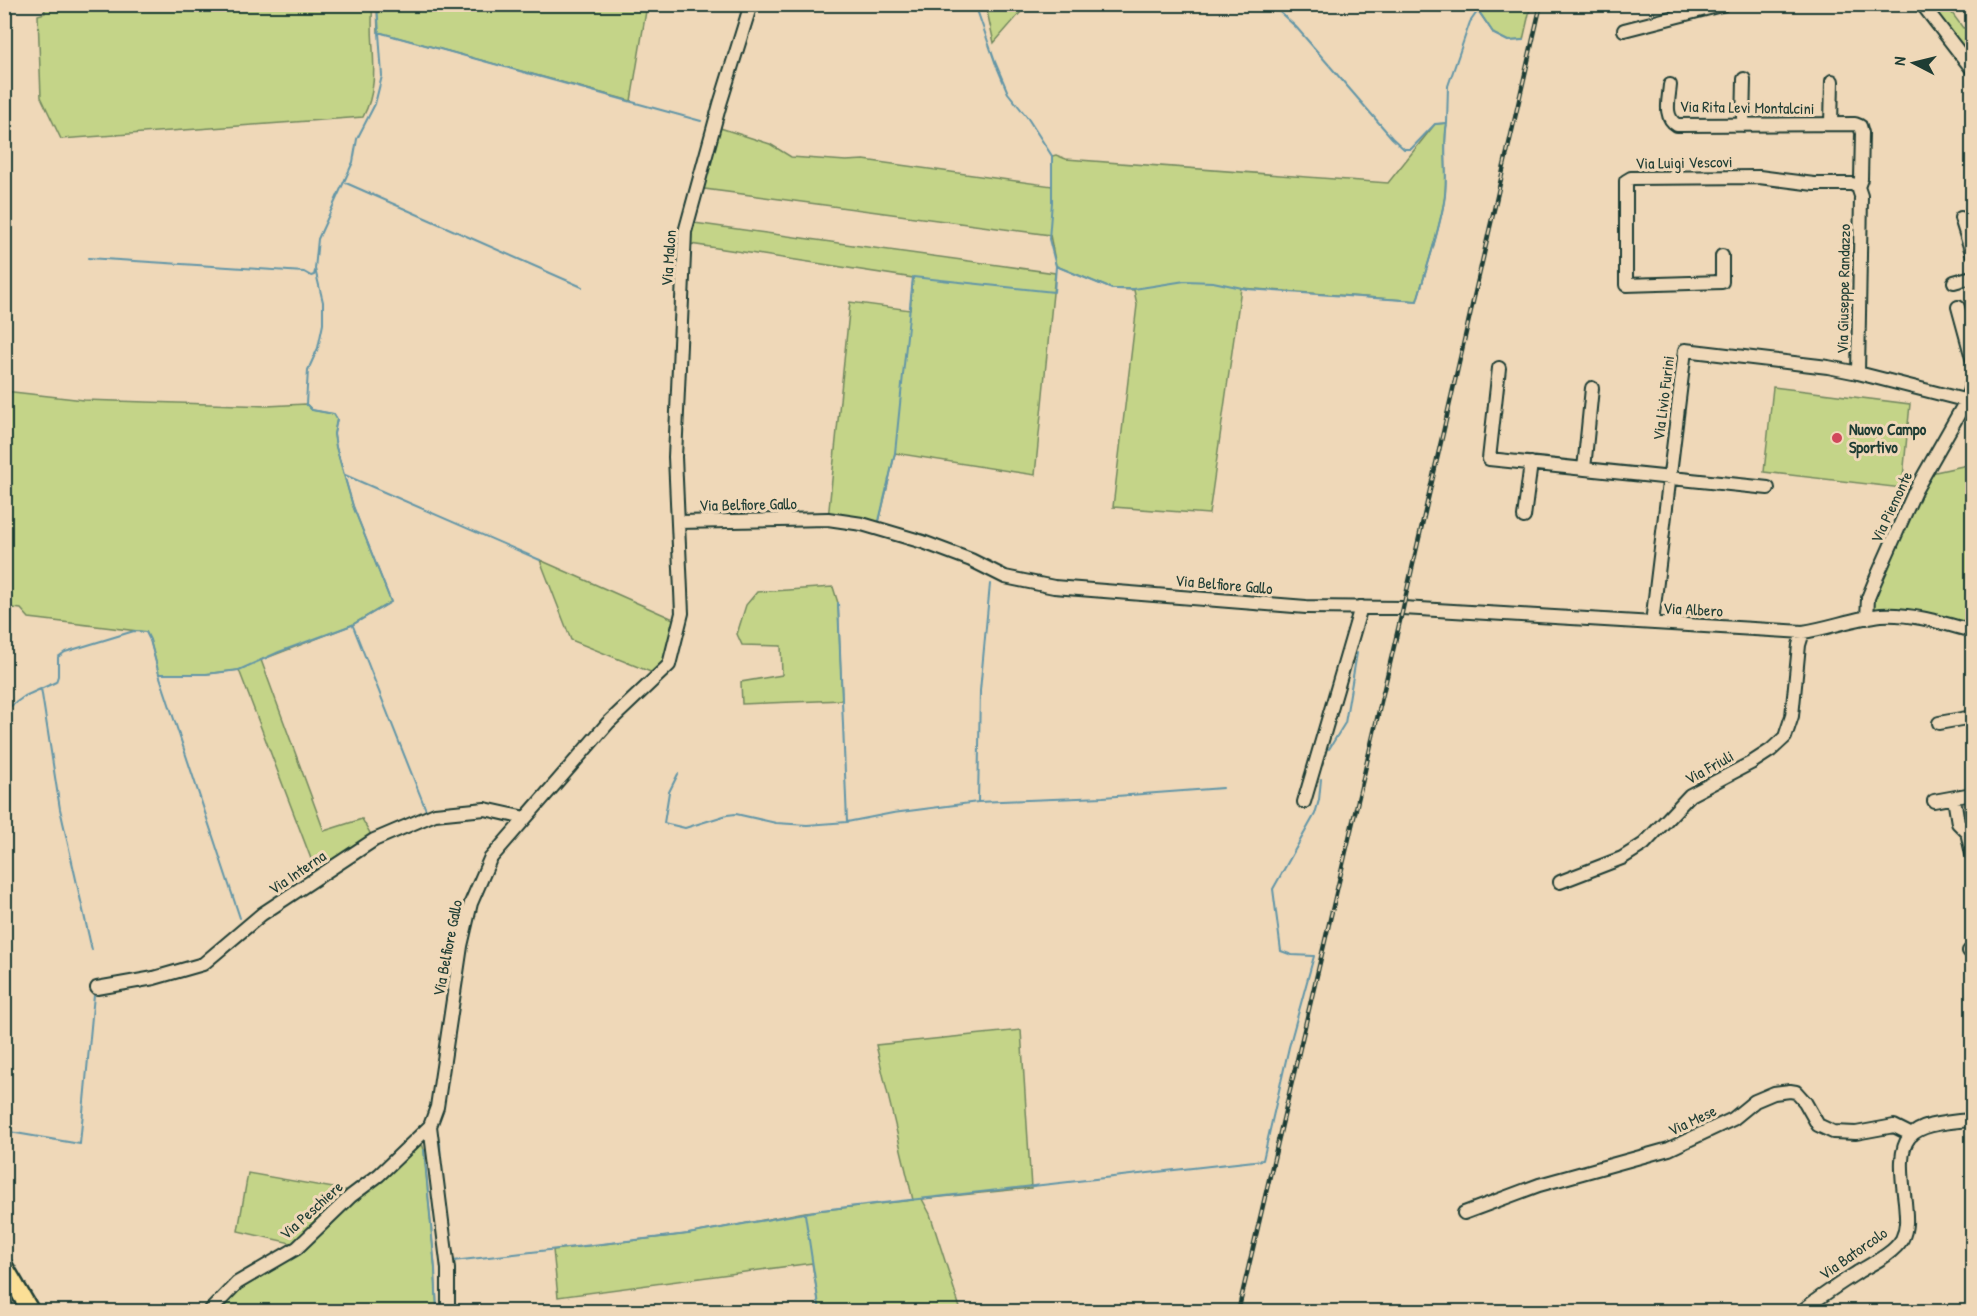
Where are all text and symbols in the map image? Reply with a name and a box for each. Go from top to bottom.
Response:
north arrow [1884,33,1944,93]
text: N [1888,55,1911,67]
street label: Via Rita Levi Montalcini [1679,95,1815,119]
street label: Via Luigi Vescovi [1635,150,1733,174]
street label: Via Giuseppe Randazzo [1831,223,1855,354]
street label: Via Malon [655,229,681,287]
street label: Via Livio Furini [1647,354,1679,442]
place label: Nuovo Campo Sportivo [1849,418,1927,459]
marker: Nuovo Campo Sportivo [1830,431,1844,445]
street label: Via Piemonte [1865,467,1917,546]
street label: Via Belfiore Gallo [699,492,798,516]
street label: Via Belfiore Gallo [1174,569,1274,599]
street label: Via Albero [1662,596,1724,622]
street label: Via Friuli [1681,745,1737,789]
street label: Via Interna [264,845,330,899]
street label: Via Belfiore Gallo [427,897,467,998]
street label: Via Mese [1664,1099,1720,1141]
street label: Via Peschiere [275,1175,348,1244]
street label: Via Batorcolo [1815,1221,1892,1284]

